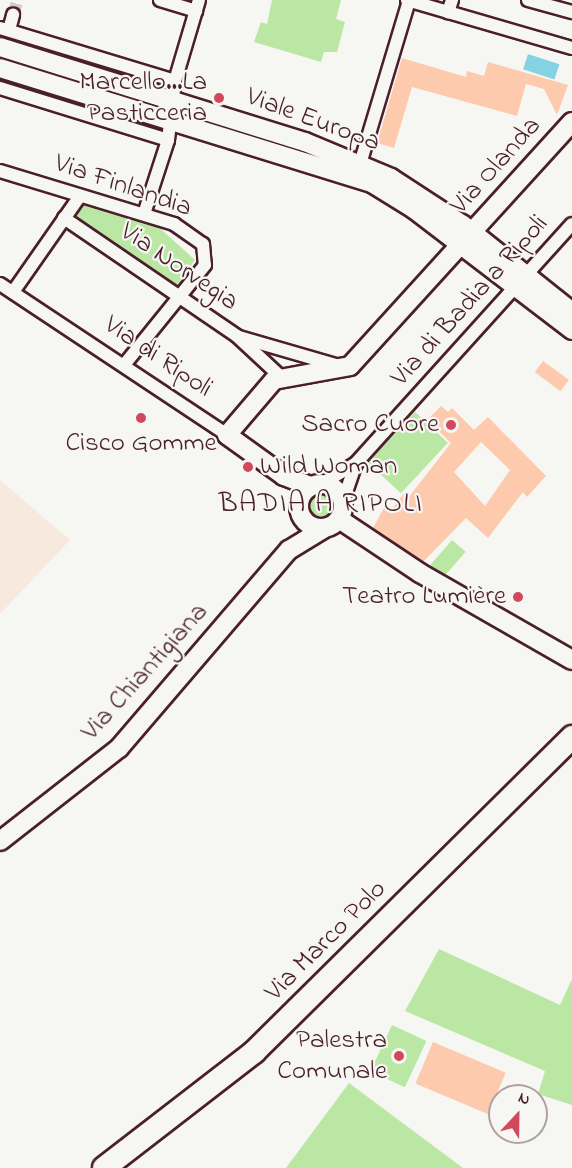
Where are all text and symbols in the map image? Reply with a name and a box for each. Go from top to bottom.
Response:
place label: Marcello...La Pasticceria [79,66,207,129]
street label: Viale Europa [242,81,384,159]
marker: Marcello...La Pasticceria [212,91,226,105]
street label: Via Olanda [444,111,548,221]
street label: Via Finlandia [50,147,196,225]
street label: Via di Badia a Ripoli [385,209,555,393]
street label: Via Norvegia [114,216,244,318]
street label: Via di Ripoli [97,309,219,405]
place label: Sacro Cuore [301,409,439,441]
marker: Cisco Gomme [134,411,148,425]
marker: Sacro Cuore [444,418,458,432]
place label: Cisco Gomme [65,428,217,460]
place label: Wild Woman [260,451,397,483]
marker: Wild Woman [241,460,255,474]
district label: BADIA A RIPOLI [219,488,423,522]
place label: Teatro Lumière [342,581,506,613]
marker: Teatro Lumière [511,590,525,604]
street label: Via Chiantigiana [75,596,215,748]
street label: Via Marco Polo [259,874,393,1008]
place label: Palestra Comunale [277,1024,387,1087]
marker: Palestra Comunale [392,1049,406,1063]
north arrow [488,1084,548,1144]
text: N [514,1086,534,1112]

